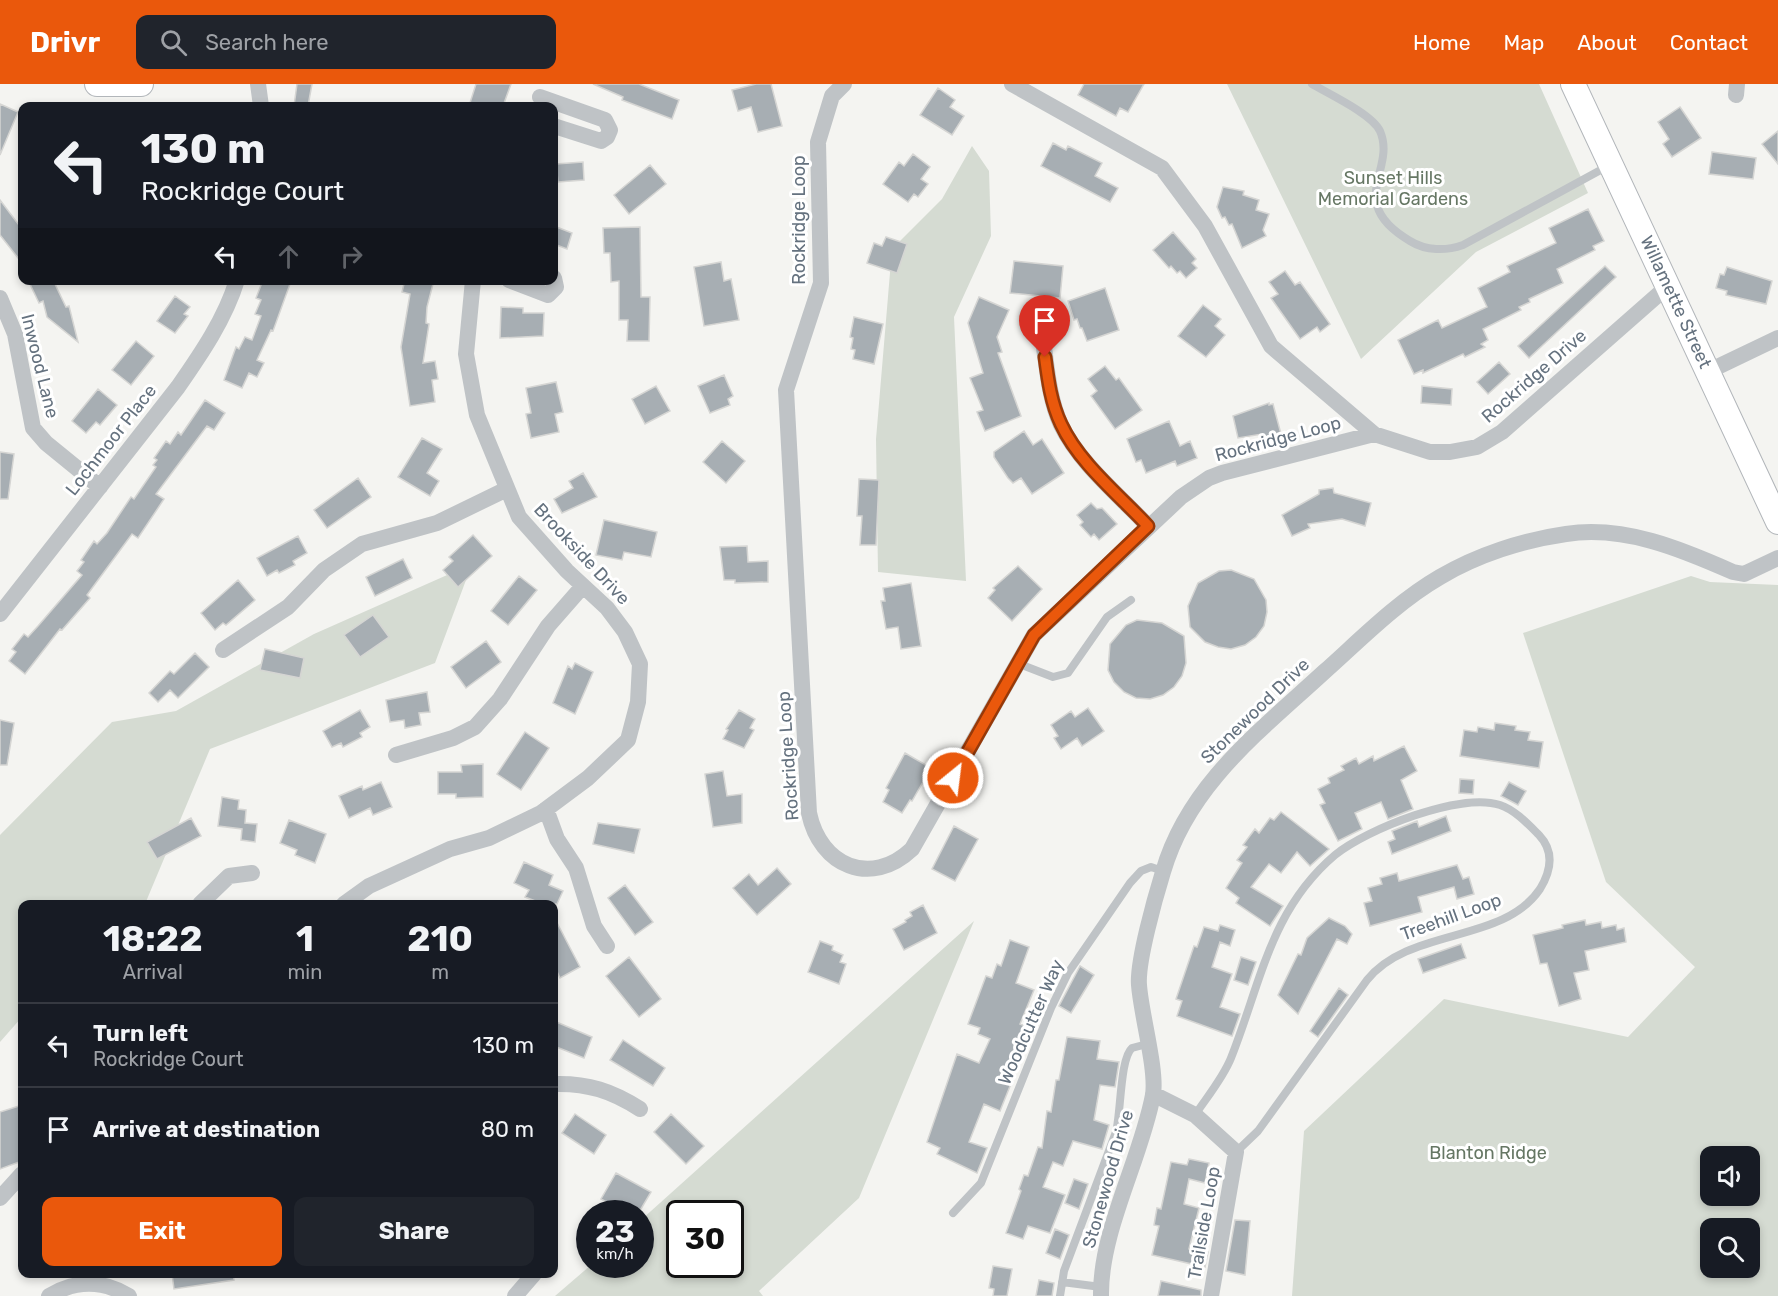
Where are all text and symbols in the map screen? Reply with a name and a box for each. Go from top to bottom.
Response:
search box [136,15,556,69]
text: Drivr [30,26,100,59]
icon: search [157,26,190,59]
text: Search here [205,29,329,56]
text: Home [1413,30,1470,55]
text: Map [1503,30,1544,55]
text: About [1577,30,1637,55]
text: Contact [1670,30,1748,55]
text: 130 m [141,124,266,174]
icon: left [42,126,120,204]
street label: Rockridge Loop [788,155,810,285]
park label: Sunset Hills Memorial Gardens [1318,167,1468,210]
text: Rockridge Court [141,175,344,207]
street label: Willamette Street [1636,232,1716,372]
icon: left [209,240,242,273]
icon: ahead [272,240,305,273]
icon: right [335,240,368,273]
pin [1019,295,1070,357]
icon: arrive [1028,304,1061,337]
street label: Inwood Lane [16,312,64,420]
street label: Rockridge Drive [1477,324,1591,428]
street label: Lochmoor Place [61,380,161,500]
street label: Rockridge Loop [1213,412,1343,466]
street label: Brookside Drive [529,499,635,609]
street label: Stonewood Drive [1196,654,1314,768]
street label: Rockridge Loop [773,691,803,821]
position arrow [921,746,985,810]
street label: Treehill Loop [1398,889,1504,945]
text: 18:22 [103,917,203,960]
text: 1 [296,917,314,960]
text: 210 [407,917,473,960]
street label: Woodcutter Way [994,956,1068,1088]
text: Arrival [123,960,183,984]
text: min [288,960,322,984]
text: m [431,960,449,984]
text: Turn left [93,1020,188,1047]
icon: left [42,1029,75,1062]
text: 130 m [472,1032,534,1059]
text: Rockridge Court [93,1047,243,1071]
street label: Stonewood Drive [1078,1107,1138,1251]
icon: arrive [42,1113,75,1146]
text: Arrive at destination [93,1116,320,1143]
text: 80 m [481,1116,534,1143]
park label: Blanton Ridge [1429,1142,1547,1164]
map controls [1700,1146,1760,1278]
button: sound [1700,1146,1760,1206]
street label: Trailside Loop [1183,1165,1225,1281]
button: Exit [42,1197,282,1266]
button: Share [294,1197,534,1266]
speed limit sign: 30 [666,1200,744,1278]
text: 23 [595,1214,635,1250]
button: search [1700,1218,1760,1278]
text: km/h [596,1245,634,1263]

